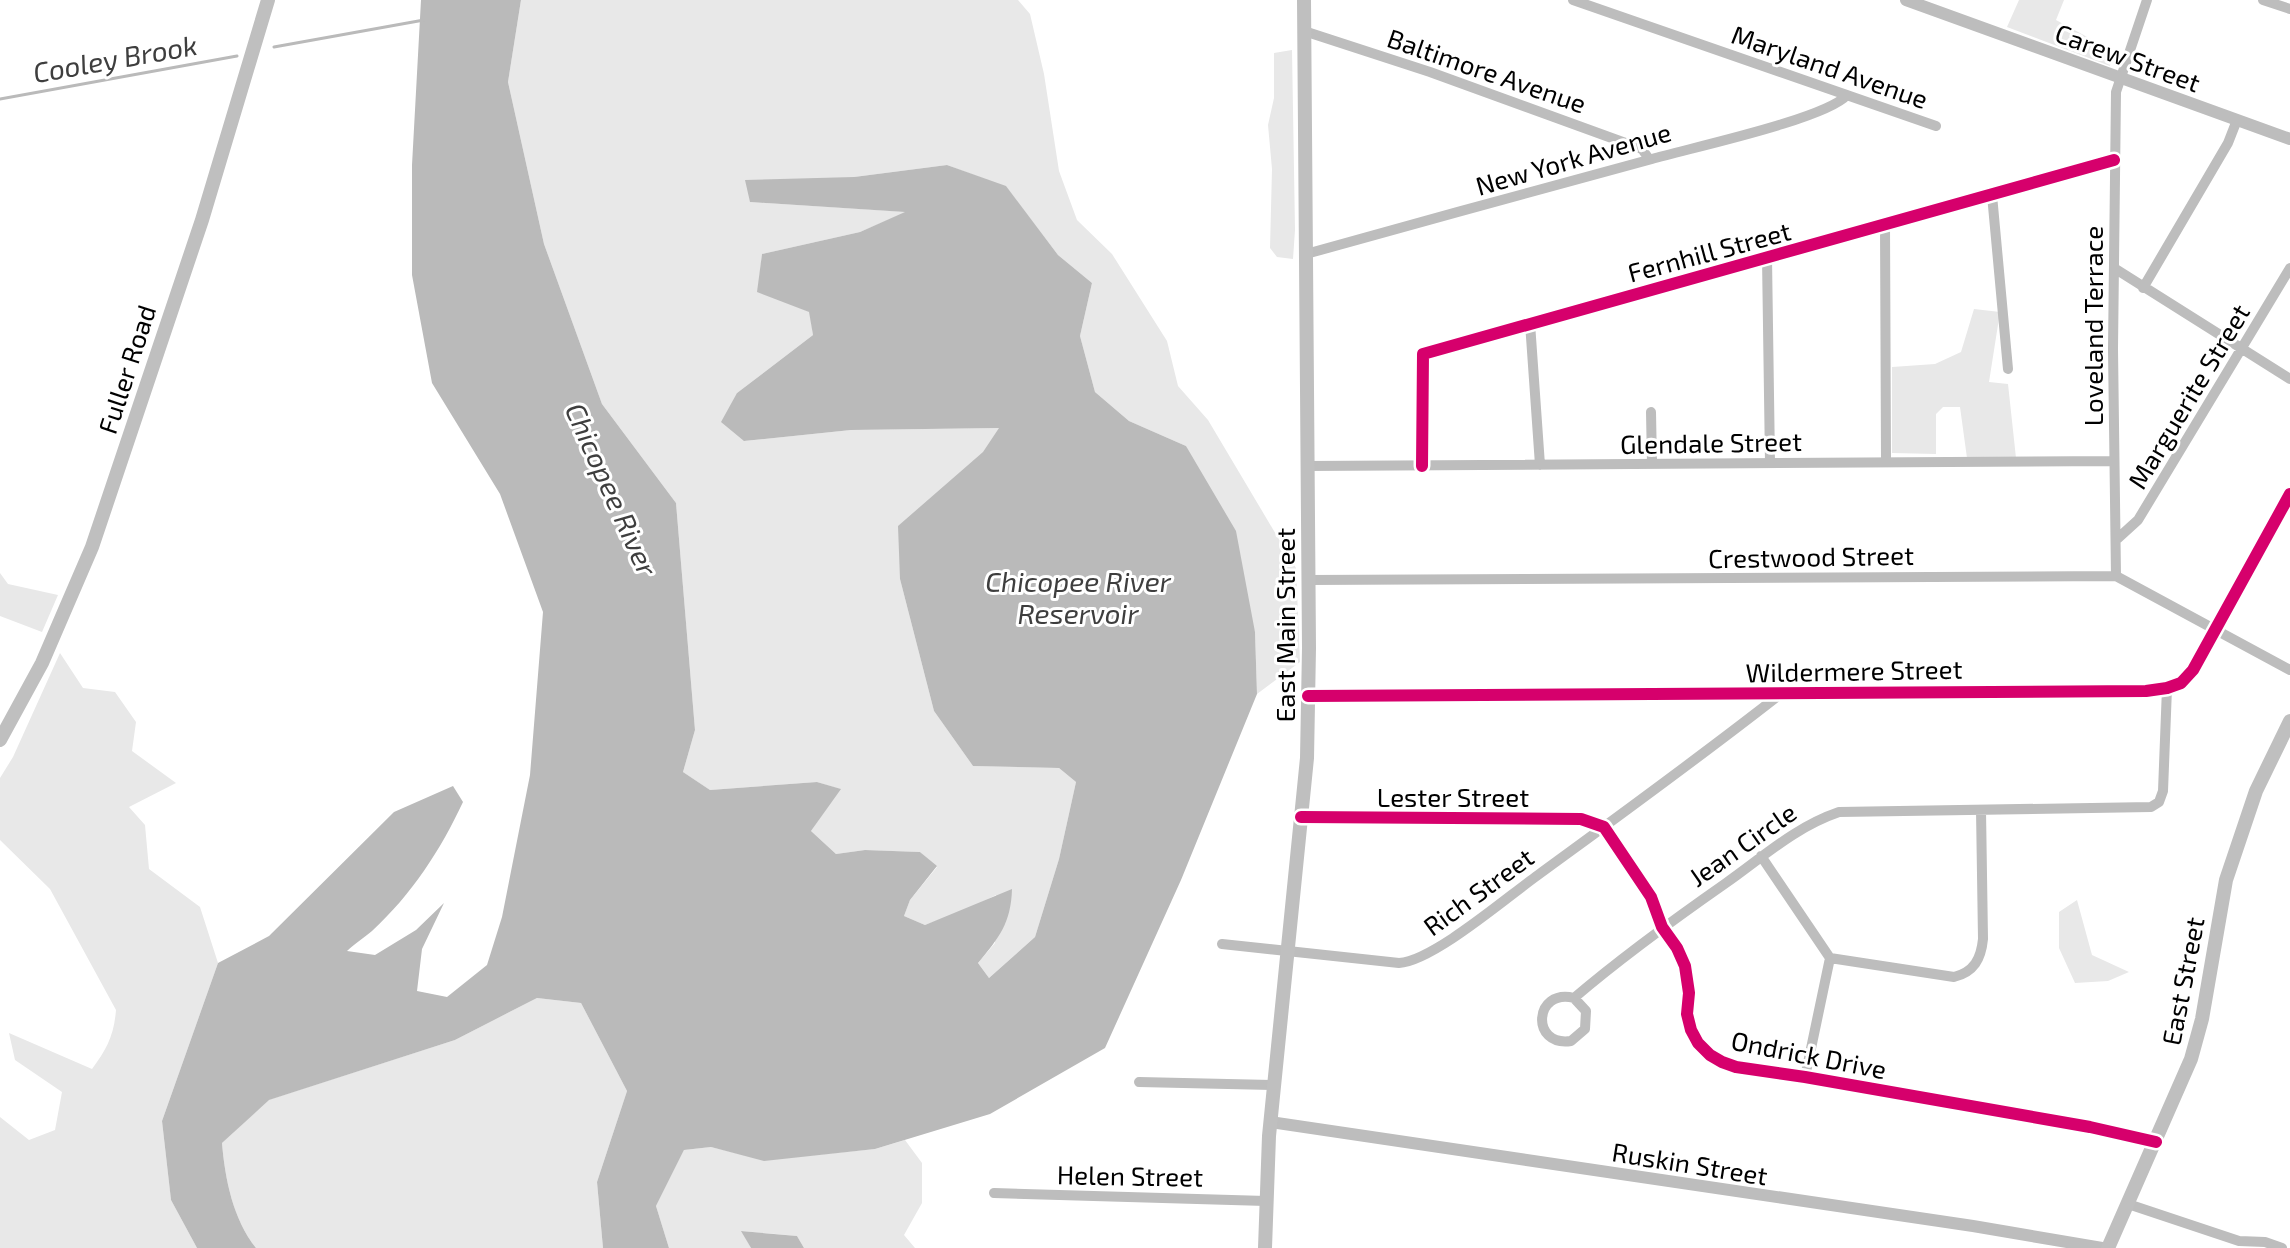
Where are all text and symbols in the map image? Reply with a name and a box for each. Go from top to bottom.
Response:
street label: Carew Street [2051,16,2205,98]
street label: Maryland Avenue [1728,18,1932,114]
street label: Baltimore Avenue [1384,21,1590,119]
water label: Cooley Brook [30,27,200,89]
street label: New York Avenue [1472,115,1674,201]
street label: Fernhill Street [1624,214,1794,288]
street label: Loveland Terrace [2077,226,2108,426]
street label: Marguerite Street [2121,298,2255,494]
street label: Fuller Road [91,301,161,437]
water label: Chicopee River [559,397,666,582]
street label: Glendale Street [1620,425,1802,459]
street label: East Main Street [1269,528,1300,722]
street label: Crestwood Street [1708,539,1914,573]
water label: Chicopee River Reservoir [985,564,1172,630]
street label: Wildermere Street [1745,653,1963,687]
street label: Lester Street [1377,781,1529,812]
street label: Jean Circle [1682,796,1802,892]
street label: Rich Street [1417,841,1539,941]
street label: East Street [2154,914,2210,1048]
street label: Ondrick Drive [1729,1024,1889,1084]
street label: Ruskin Street [1610,1135,1770,1191]
street label: Helen Street [1057,1158,1203,1192]

